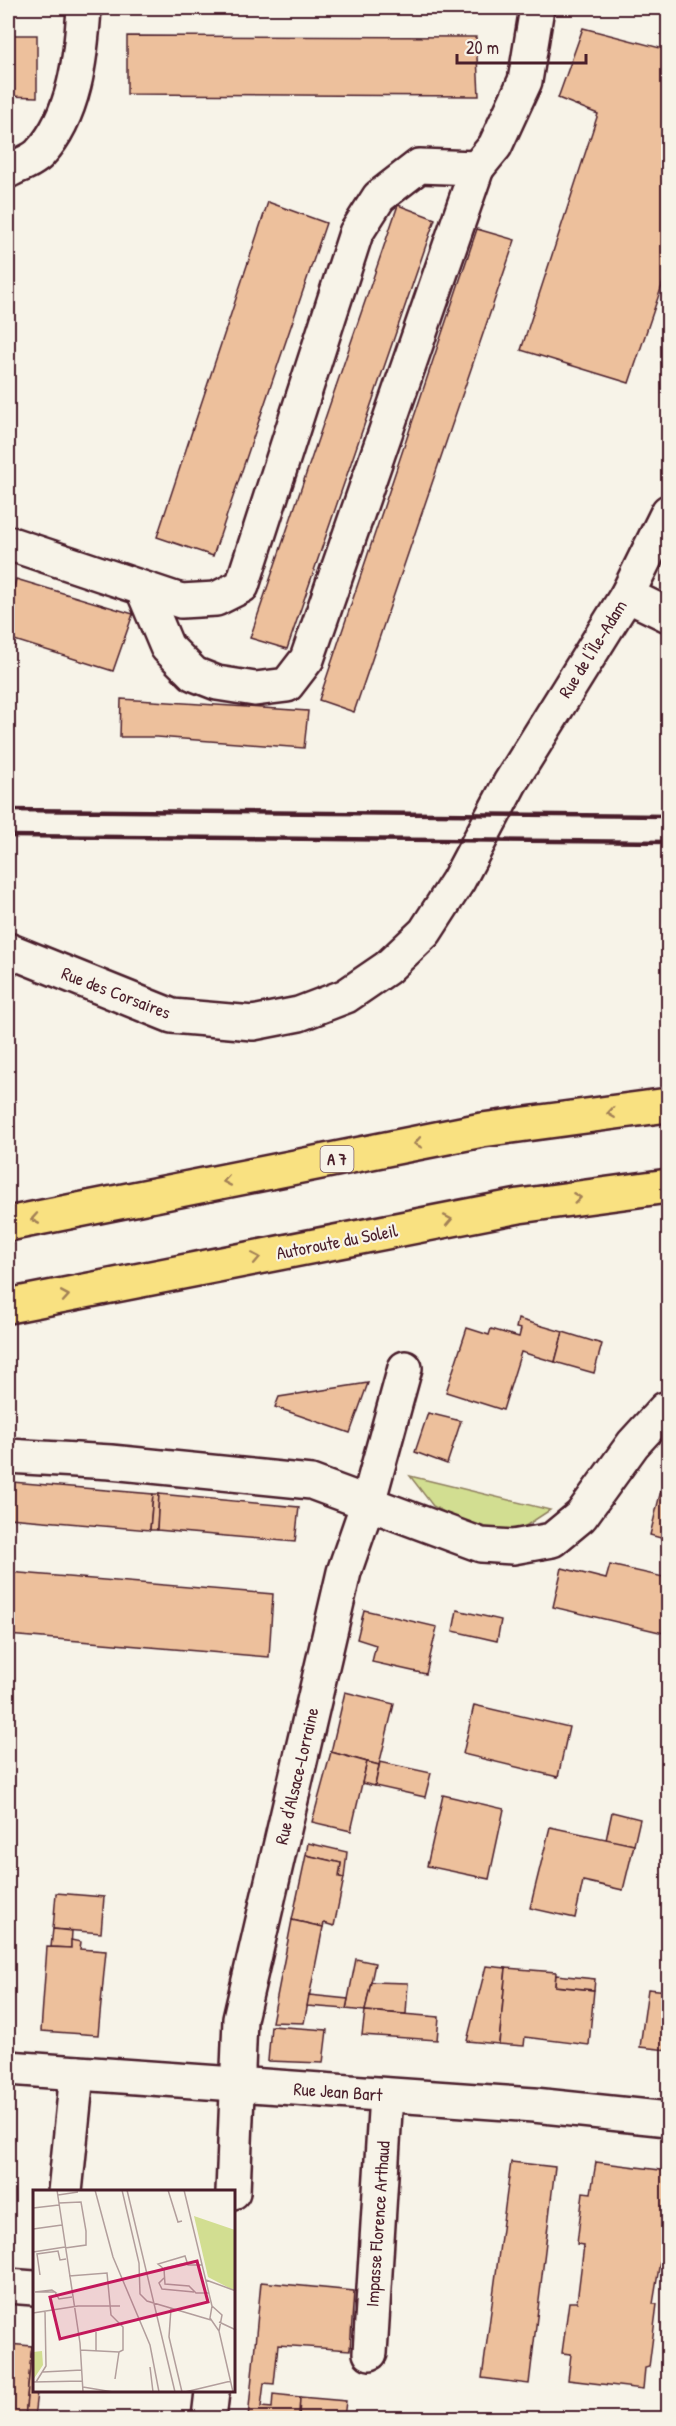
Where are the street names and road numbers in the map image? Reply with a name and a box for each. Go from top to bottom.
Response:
street label: Rue de l'Île-Adam [552,595,633,703]
street label: Rue des Corsaires [58,960,174,1025]
road number: A 7 [320,1146,354,1172]
street label: Autoroute du Soleil [274,1217,400,1266]
street label: Rue d'Alsace-Lorraine [269,1705,324,1847]
street label: Rue Jean Bart [293,2076,384,2107]
street label: Impasse Florence Arthaud [359,2140,396,2308]

